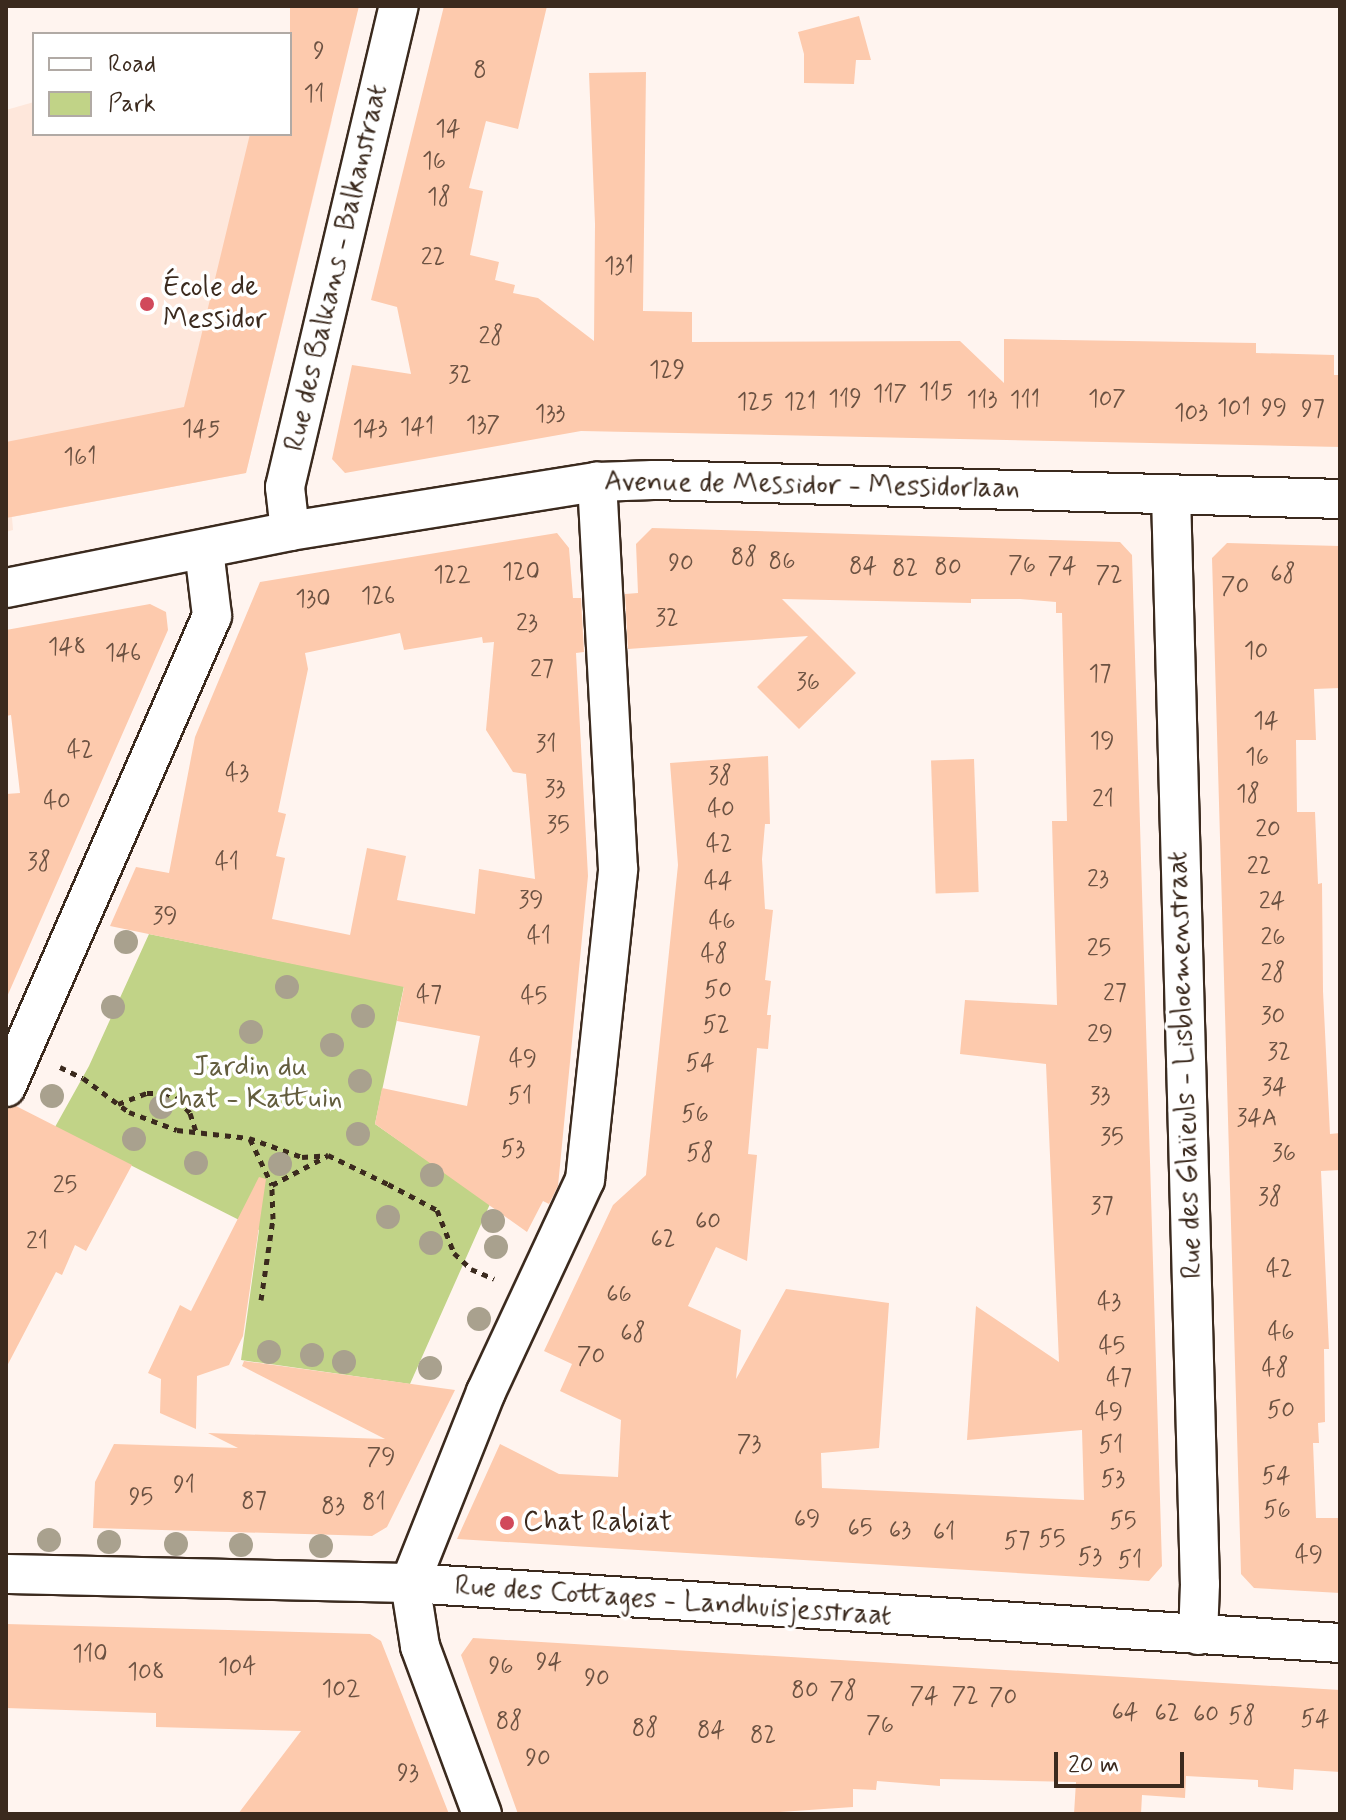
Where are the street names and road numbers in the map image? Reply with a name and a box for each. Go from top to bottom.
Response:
street label: Rue des Balkans - Balkanstraat [280,86,394,450]
street label: Avenue de Messidor - Messidorlaan [606,466,1018,506]
street label: Rue des Glaïeuls - Lisbloemenstraat [1162,851,1210,1279]
street label: Rue des Cottages - Landhuisjesstraat [452,1570,894,1634]

